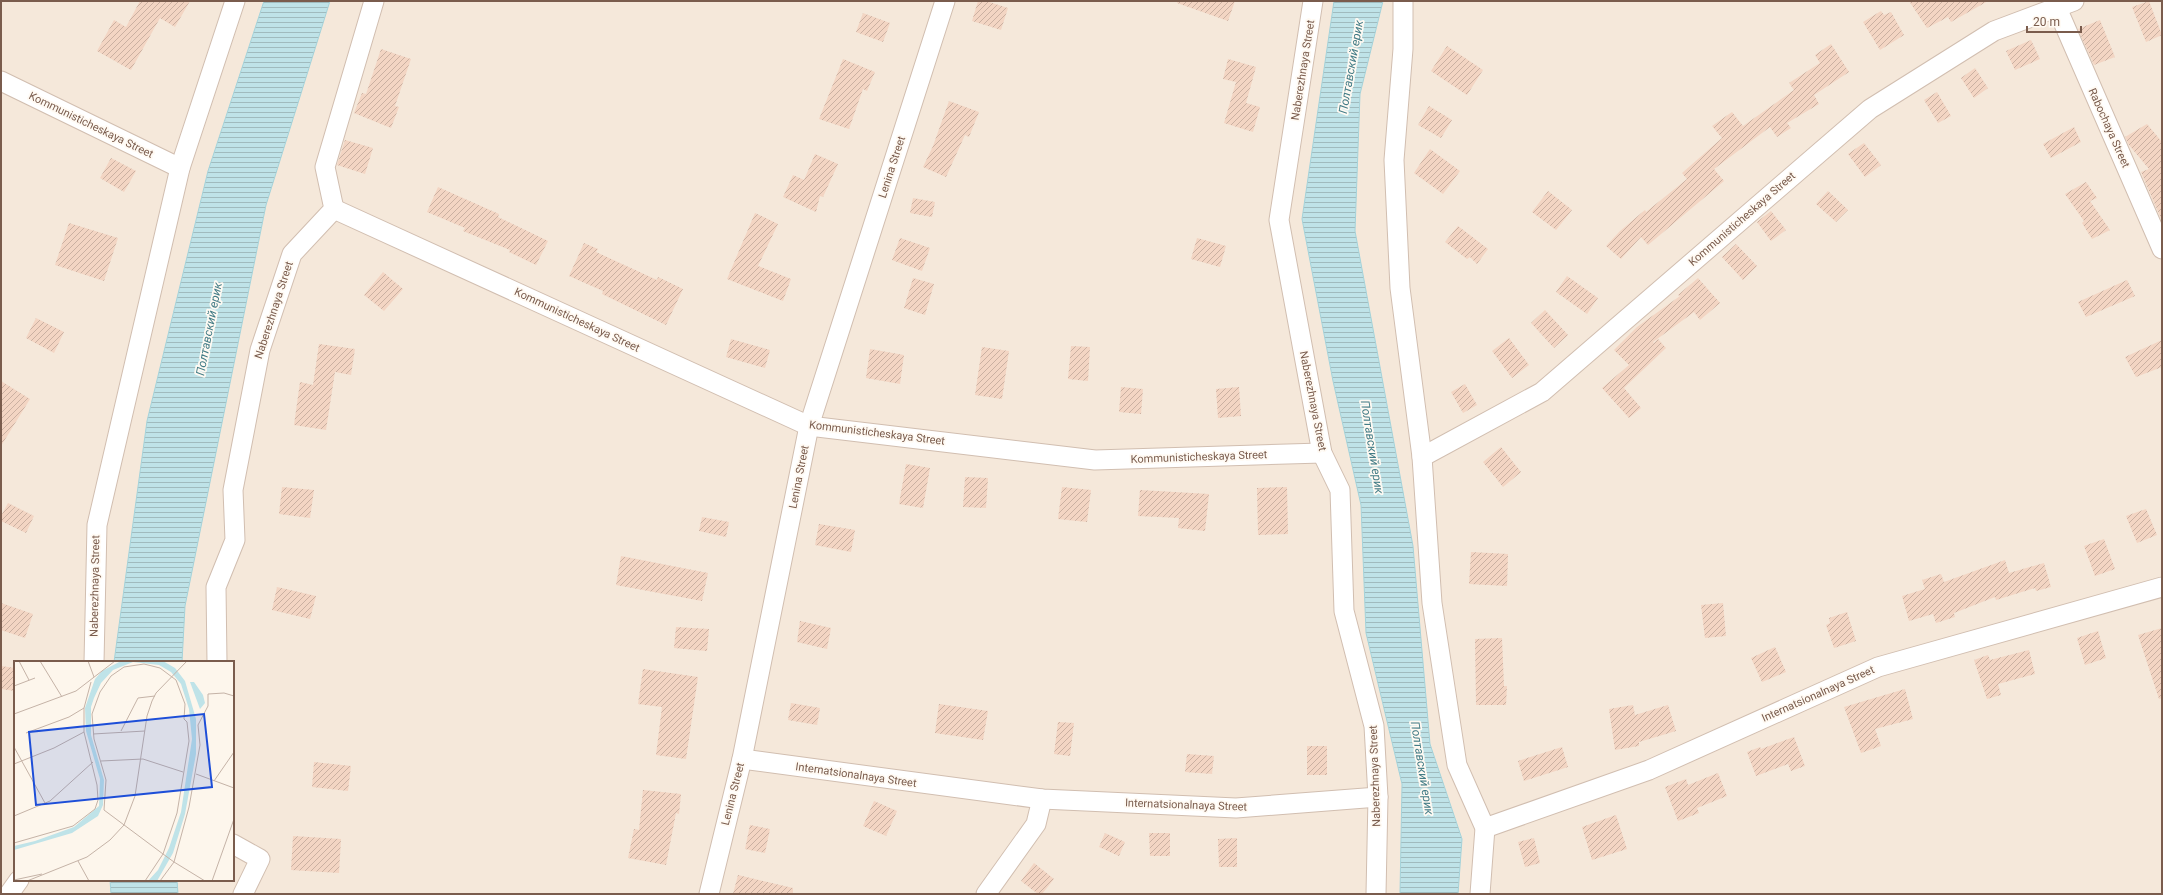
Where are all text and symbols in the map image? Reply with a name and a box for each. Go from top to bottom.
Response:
scale bar [2027,8,2081,34]
text: 20 m [2033,15,2060,29]
street label: Naberezhnaya Street [1289,18,1317,121]
water label: Полтавский ерик [1336,19,1366,115]
street label: Rabochaya Street [2086,86,2133,170]
street label: Kommunisticheskaya Street [27,89,156,161]
street label: Lenina Street [876,134,908,200]
street label: Kommunisticheskaya Street [1686,169,1798,269]
street label: Naberezhnaya Street [252,259,296,360]
water label: Полтавский ерик [193,281,225,377]
street label: Kommunisticheskaya Street [512,285,642,355]
street label: Naberezhnaya Street [1297,350,1329,453]
water label: Полтавский ерик [1358,399,1386,495]
street label: Kommunisticheskaya Street [808,418,946,448]
street label: Lenina Street [786,444,812,510]
street label: Kommunisticheskaya Street [1130,448,1268,466]
street label: Naberezhnaya Street [88,535,102,637]
inset map [14,661,234,881]
street label: Internatsionalnaya Street [1760,663,1877,725]
water label: Полтавский ерик [1408,720,1436,816]
street label: Naberezhnaya Street [1367,725,1383,827]
street label: Internatsionalnaya Street [795,760,918,790]
street label: Lenina Street [719,761,747,827]
street label: Internatsionalnaya Street [1125,796,1248,814]

